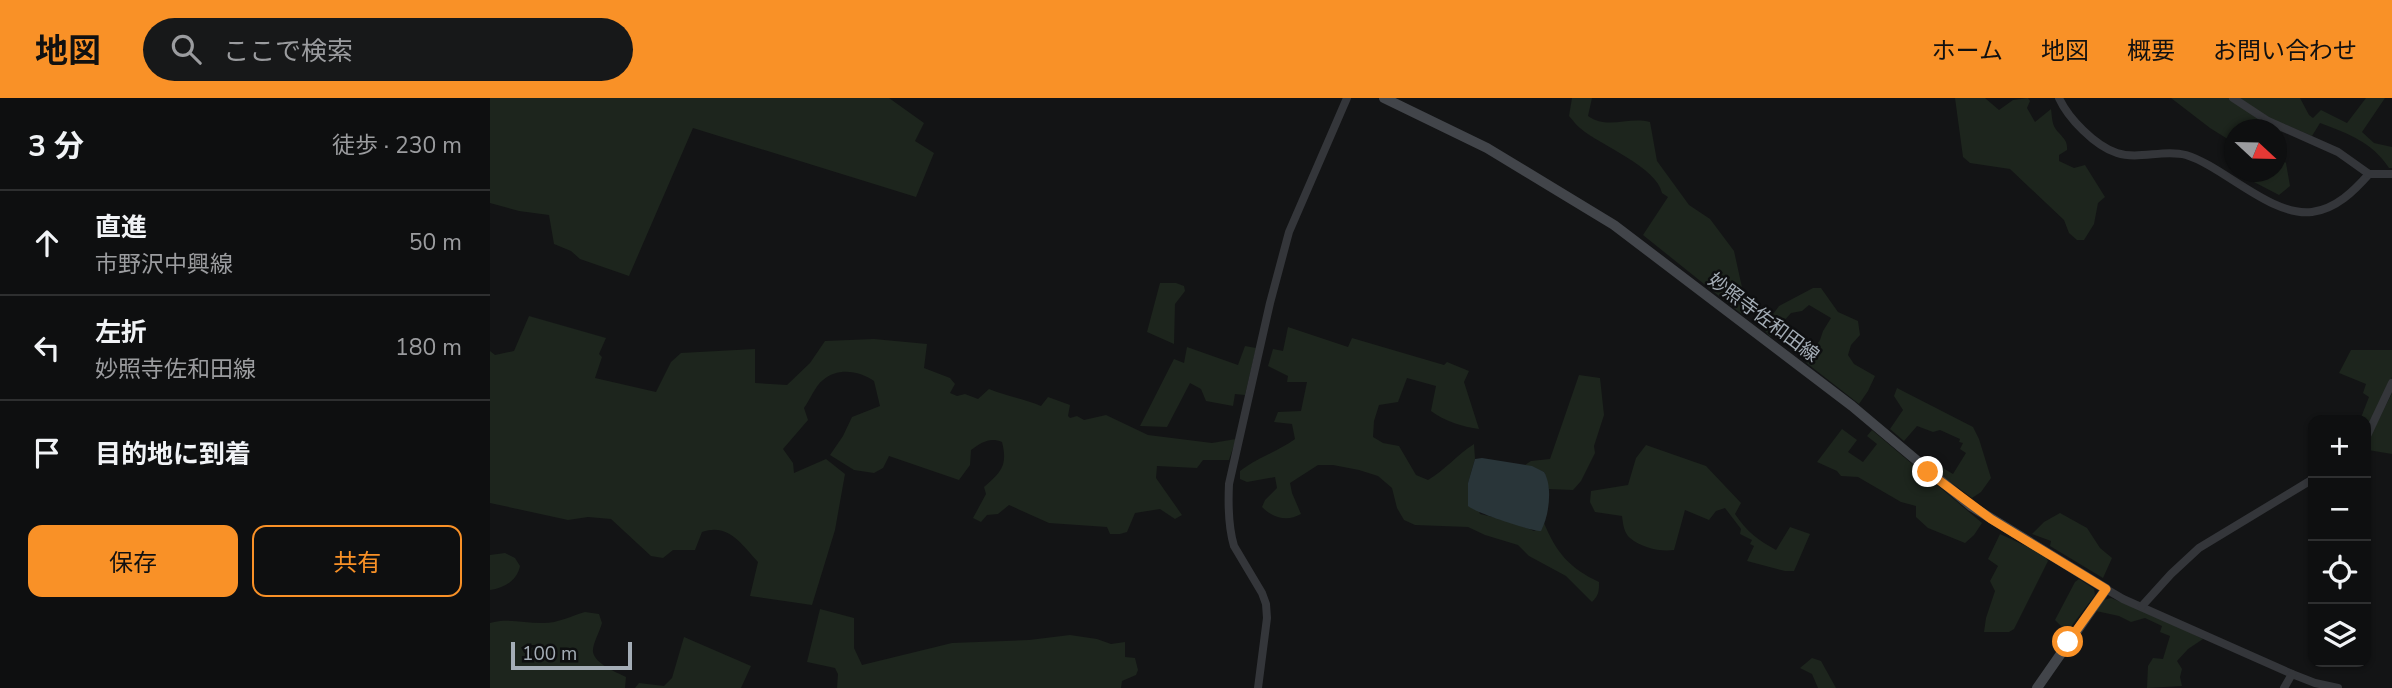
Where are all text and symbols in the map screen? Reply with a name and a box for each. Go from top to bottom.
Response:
search box [143,18,633,81]
text: 地図 [35,29,101,74]
icon: search [167,30,205,68]
text: ここで検索 [223,34,353,69]
text: ホーム [1932,35,2003,67]
text: 地図 [2041,35,2089,67]
text: 概要 [2127,35,2175,67]
text: お問い合わせ [2213,35,2357,67]
north arrow [2224,119,2287,182]
text: 3 分 [28,126,84,167]
text: 徒歩 · 230 m [332,130,462,161]
text: 直進 [95,210,147,245]
icon: ahead [28,224,66,262]
text: 50 m [409,227,462,258]
text: 市野沢中興線 [95,249,233,280]
street label: 妙照寺佐和田線 [1702,267,1824,368]
text: 左折 [95,315,147,350]
icon: left [28,329,66,367]
text: 180 m [395,332,462,363]
text: 妙照寺佐和田線 [95,354,256,385]
map controls [2308,415,2371,667]
button: + [2308,415,2371,478]
icon: arrive [28,434,66,472]
text: 目的地に到着 [95,437,251,472]
route end [1912,456,1943,487]
button: − [2308,478,2371,541]
button: 保存 [28,525,238,597]
button: 共有 [252,525,462,597]
button: locate [2308,541,2371,604]
button: layers [2308,604,2371,667]
route start [2052,626,2083,657]
scale bar [511,639,632,671]
text: 100 m [522,641,577,667]

